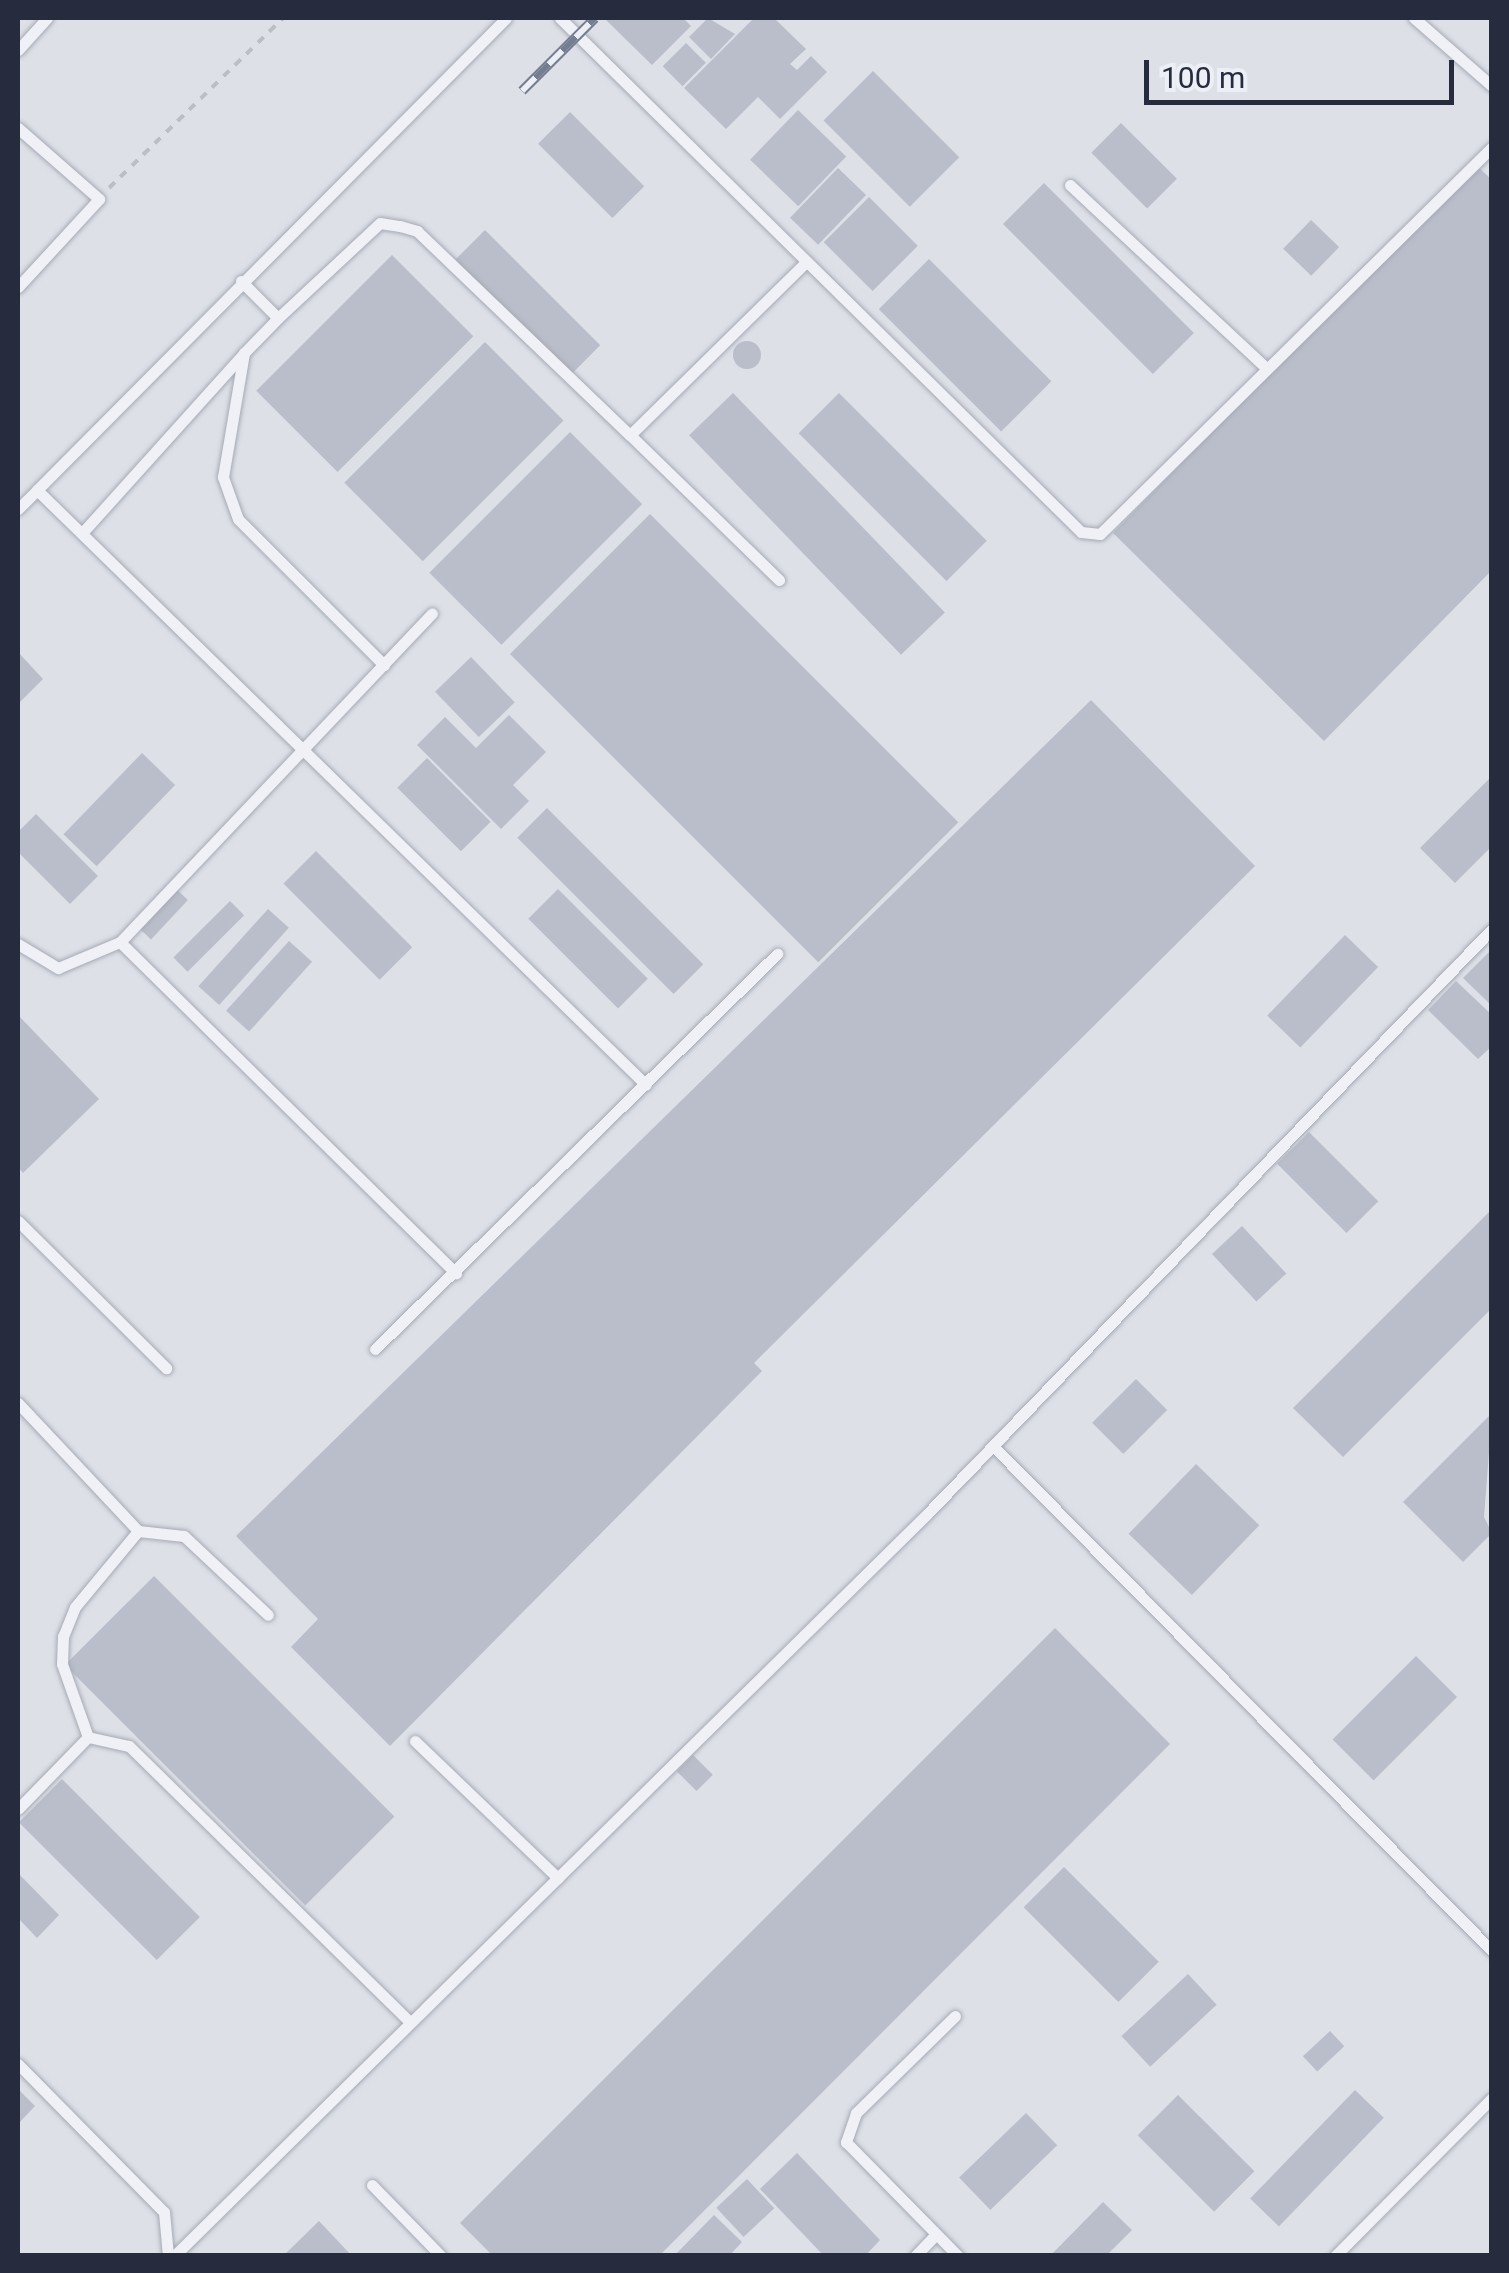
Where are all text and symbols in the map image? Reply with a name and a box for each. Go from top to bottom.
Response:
scale bar [1149,40,1459,102]
text: 100 m [1161,60,1245,95]

